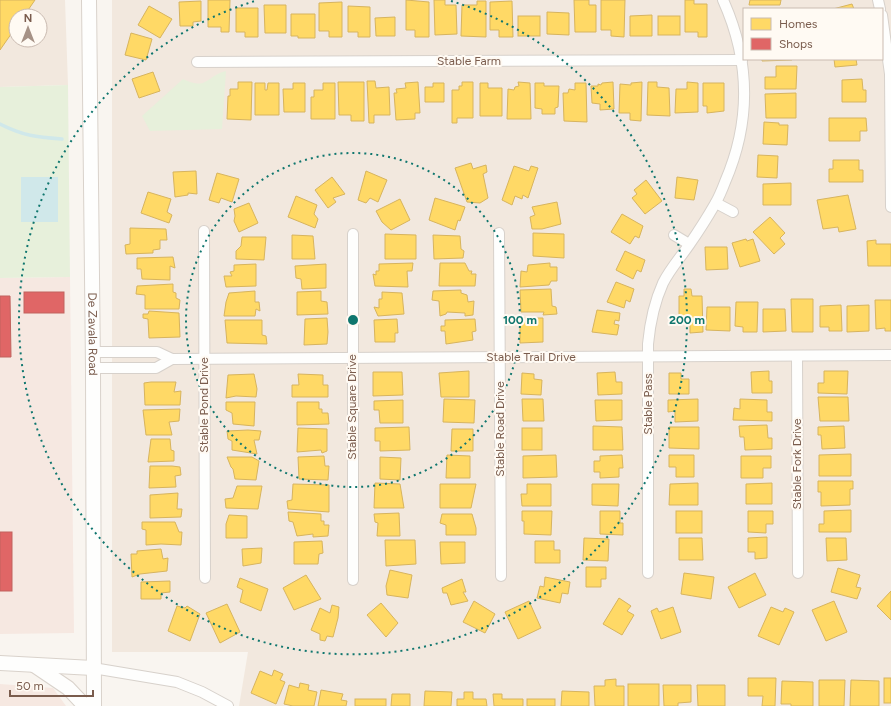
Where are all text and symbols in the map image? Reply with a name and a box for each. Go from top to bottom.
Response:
north arrow [8,8,48,48]
legend [743,8,883,60]
text: N [24,12,32,25]
text: Homes [779,17,818,31]
text: Shops [779,37,813,51]
street label: Stable Farm [437,54,501,68]
street label: De Zavala Road [85,292,100,376]
centre of rings [346,313,360,327]
text: 100 m [503,313,537,327]
text: 200 m [669,313,705,327]
street label: Stable Trail Drive [486,350,576,364]
street label: Stable Square Drive [345,354,359,460]
street label: Stable Pond Drive [197,357,211,453]
street label: Stable Pass [641,373,655,435]
street label: Stable Road Drive [493,381,507,477]
street label: Stable Fork Drive [790,418,804,510]
scale bar [10,672,93,698]
text: 50 m [16,679,44,693]

